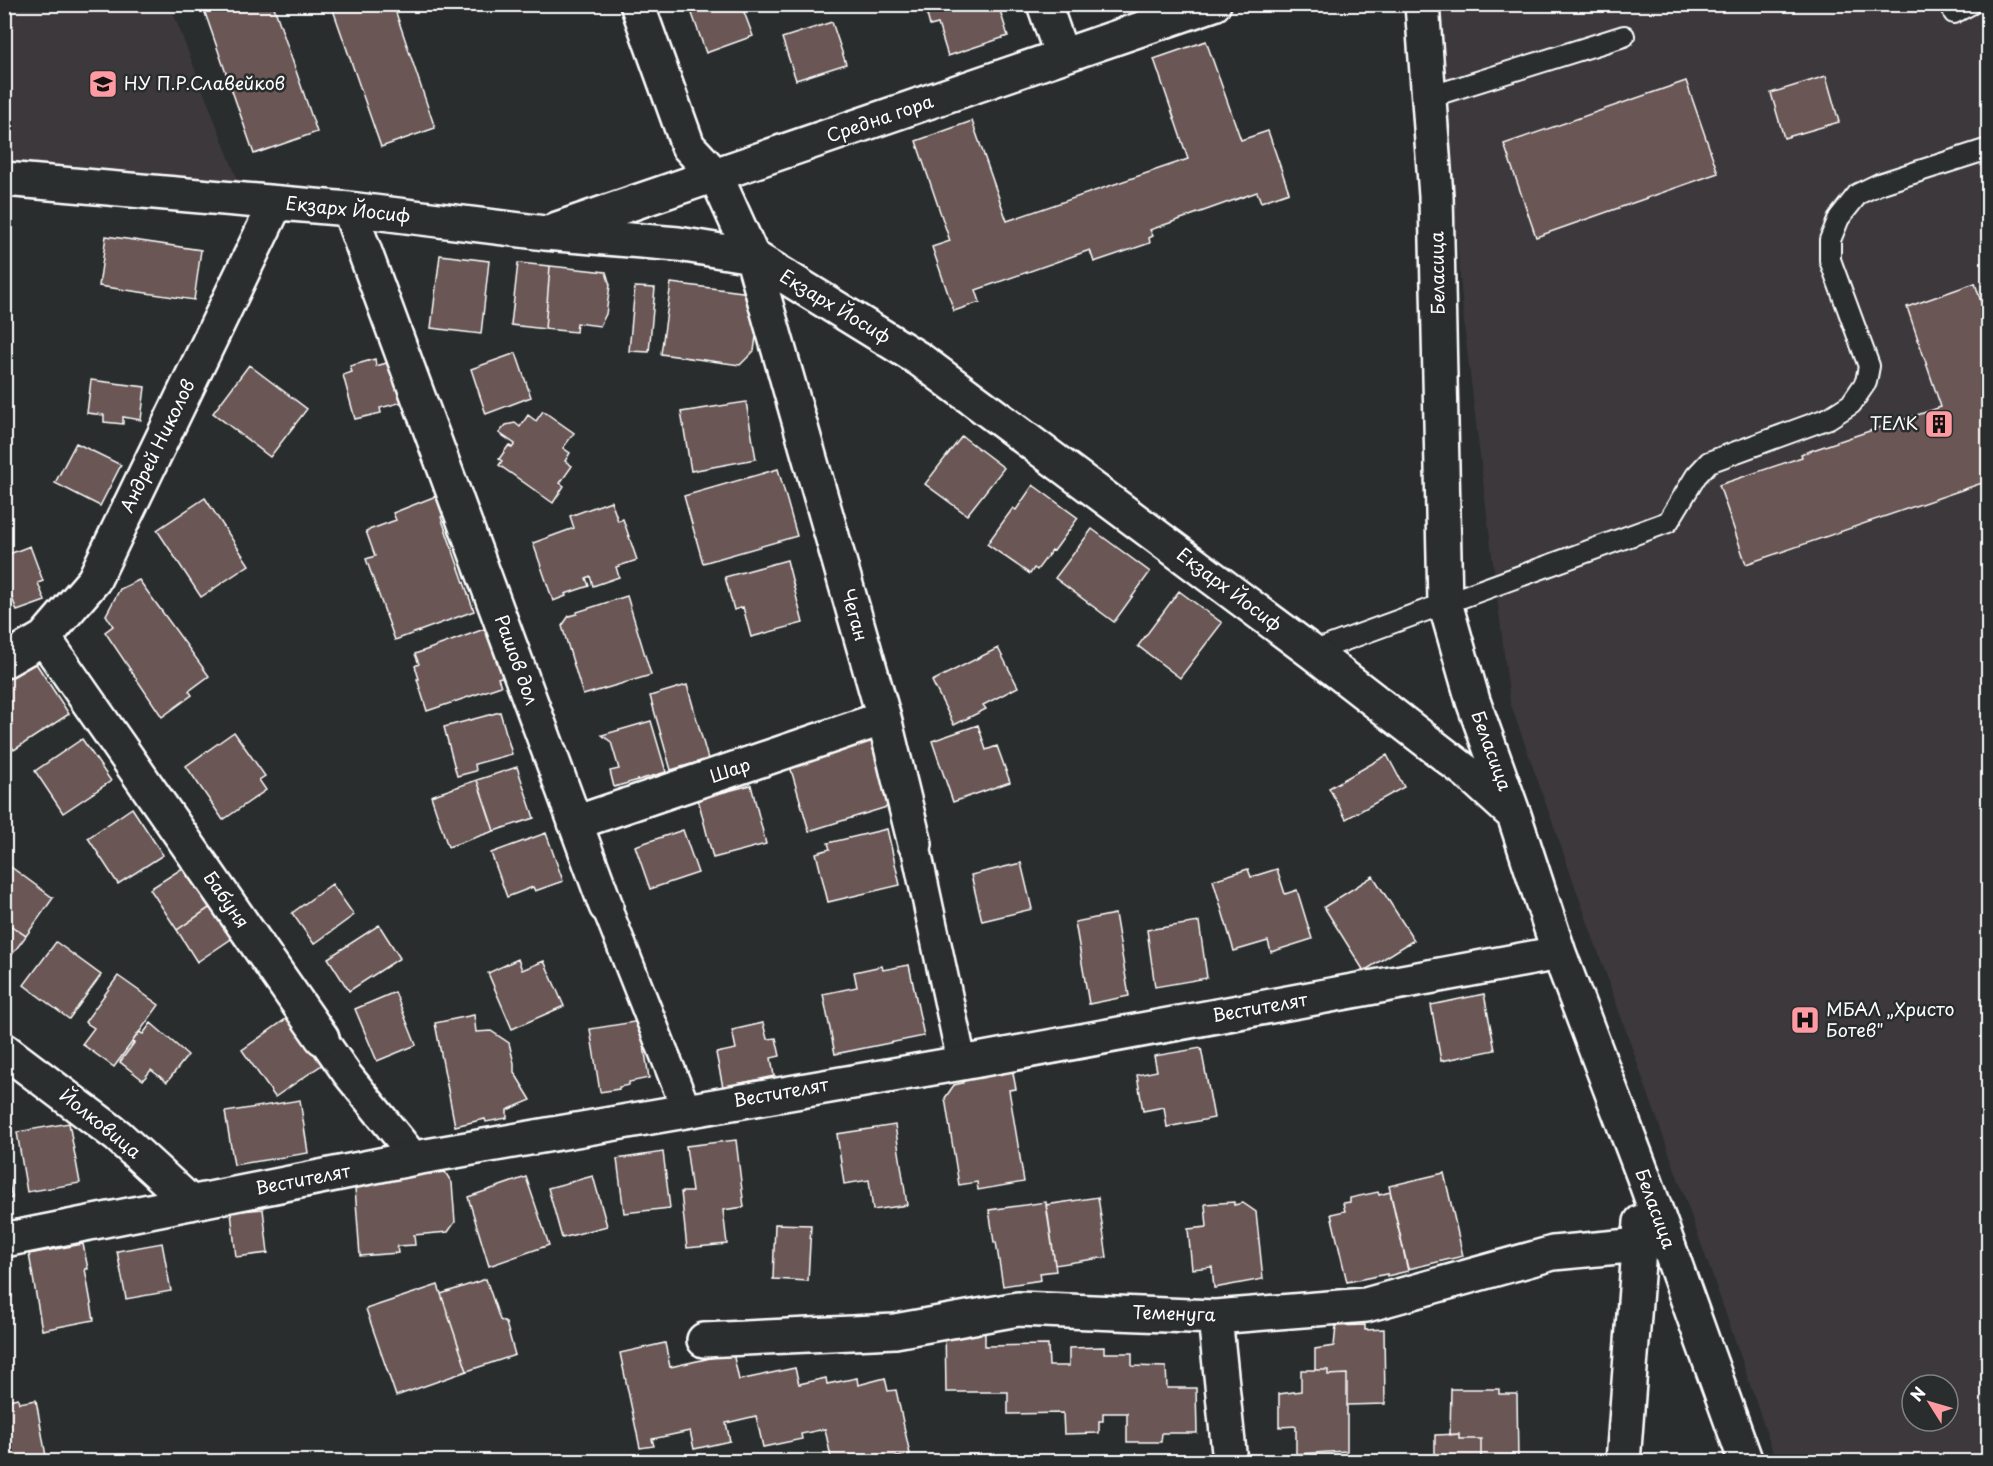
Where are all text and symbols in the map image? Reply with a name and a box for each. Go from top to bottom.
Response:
school or university icon: НУ П.Р.Славейков [87,68,119,100]
place label: НУ П.Р.Славейков [124,69,285,96]
street label: Средна гора [822,86,937,148]
street label: Екзарх Йосиф [284,189,412,228]
street label: Беласица [1422,230,1451,315]
street label: Екзарх Йосиф [775,262,897,350]
street label: Андрей Николов [113,374,201,517]
building icon: ТЕЛК [1923,408,1955,440]
place label: ТЕЛК [1870,409,1918,436]
street label: Екзарх Йосиф [1172,540,1288,637]
street label: Чеган [835,585,876,644]
street label: Рашов дол [489,611,546,708]
street label: Беласица [1465,707,1520,795]
street label: Шар [705,750,754,789]
street label: Бабуня [198,865,257,933]
street label: Вестителят [1210,985,1310,1028]
place label: МБАЛ „Христо Ботев" [1826,995,1954,1043]
hospital icon: МБАЛ „Христо Ботев" [1789,1004,1821,1036]
street label: Вестителят [731,1070,831,1113]
street label: Йолковица [54,1081,148,1165]
street label: Вестителят [253,1156,353,1201]
street label: Беласица [1629,1165,1684,1253]
street label: Теменуга [1132,1298,1217,1327]
north arrow [1900,1373,1960,1433]
text: N [1904,1381,1931,1406]

